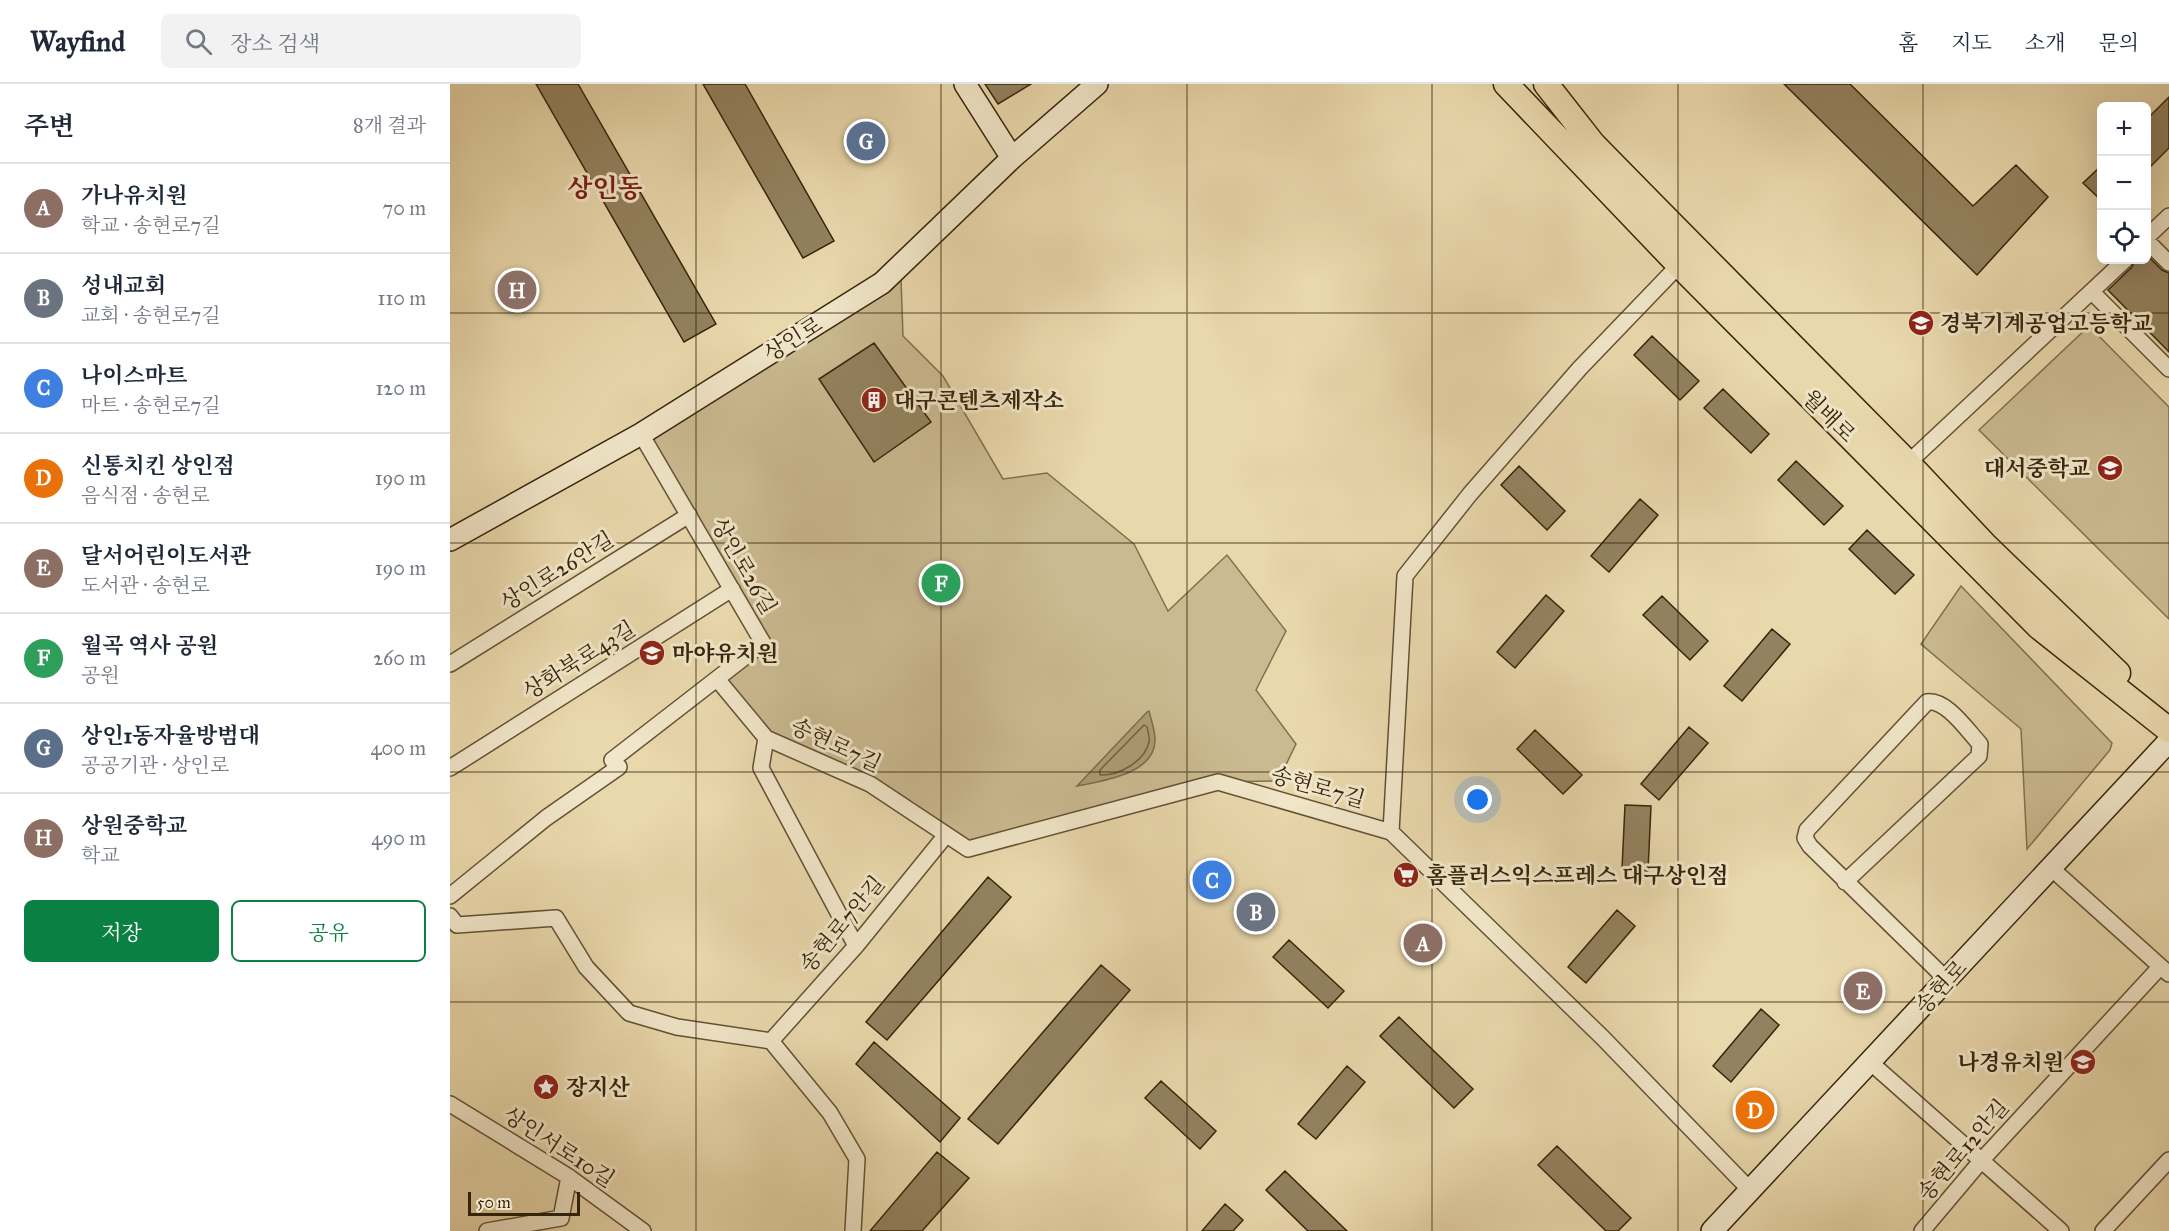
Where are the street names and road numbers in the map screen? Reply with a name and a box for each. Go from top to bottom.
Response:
street label: 상인로 [759,311,827,367]
street label: 월배로 [1797,384,1861,448]
street label: 상인로26길 [706,513,782,619]
street label: 상인로26안길 [495,526,619,616]
street label: 상화북로43길 [518,615,640,705]
street label: 송현로7길 [786,712,886,778]
street label: 송현로7길 [1268,761,1368,813]
street label: 송현로7안길 [794,870,890,978]
street label: 송현로 [1909,954,1973,1020]
street label: 송현로12안길 [1912,1094,2014,1206]
street label: 상인서로10길 [498,1101,620,1193]

